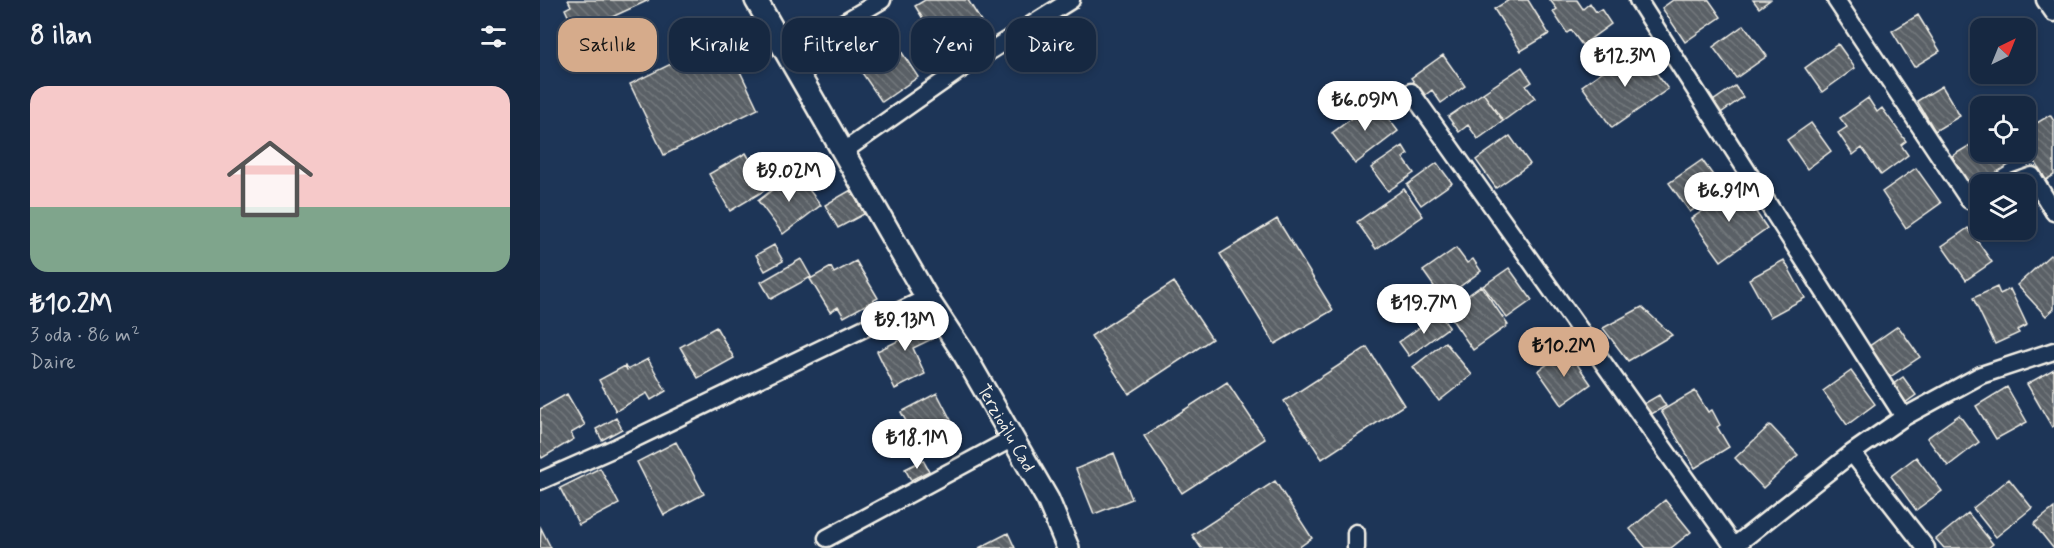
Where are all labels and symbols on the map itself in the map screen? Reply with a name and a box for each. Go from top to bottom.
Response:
north arrow [1970,18,2036,84]
pin: ₺12.3M [1576,37,1674,88]
pin: ₺6.09M [1316,81,1414,132]
pin: ₺9.02M [740,152,838,203]
pin: ₺6.91M [1680,172,1778,223]
pin: ₺19.7M [1375,284,1473,335]
pin: ₺9.13M [856,301,954,352]
pin: ₺10.2M [1515,327,1613,378]
street label: Terzioğlu Cad [971,380,1041,477]
pin: ₺18.1M [868,419,966,470]

